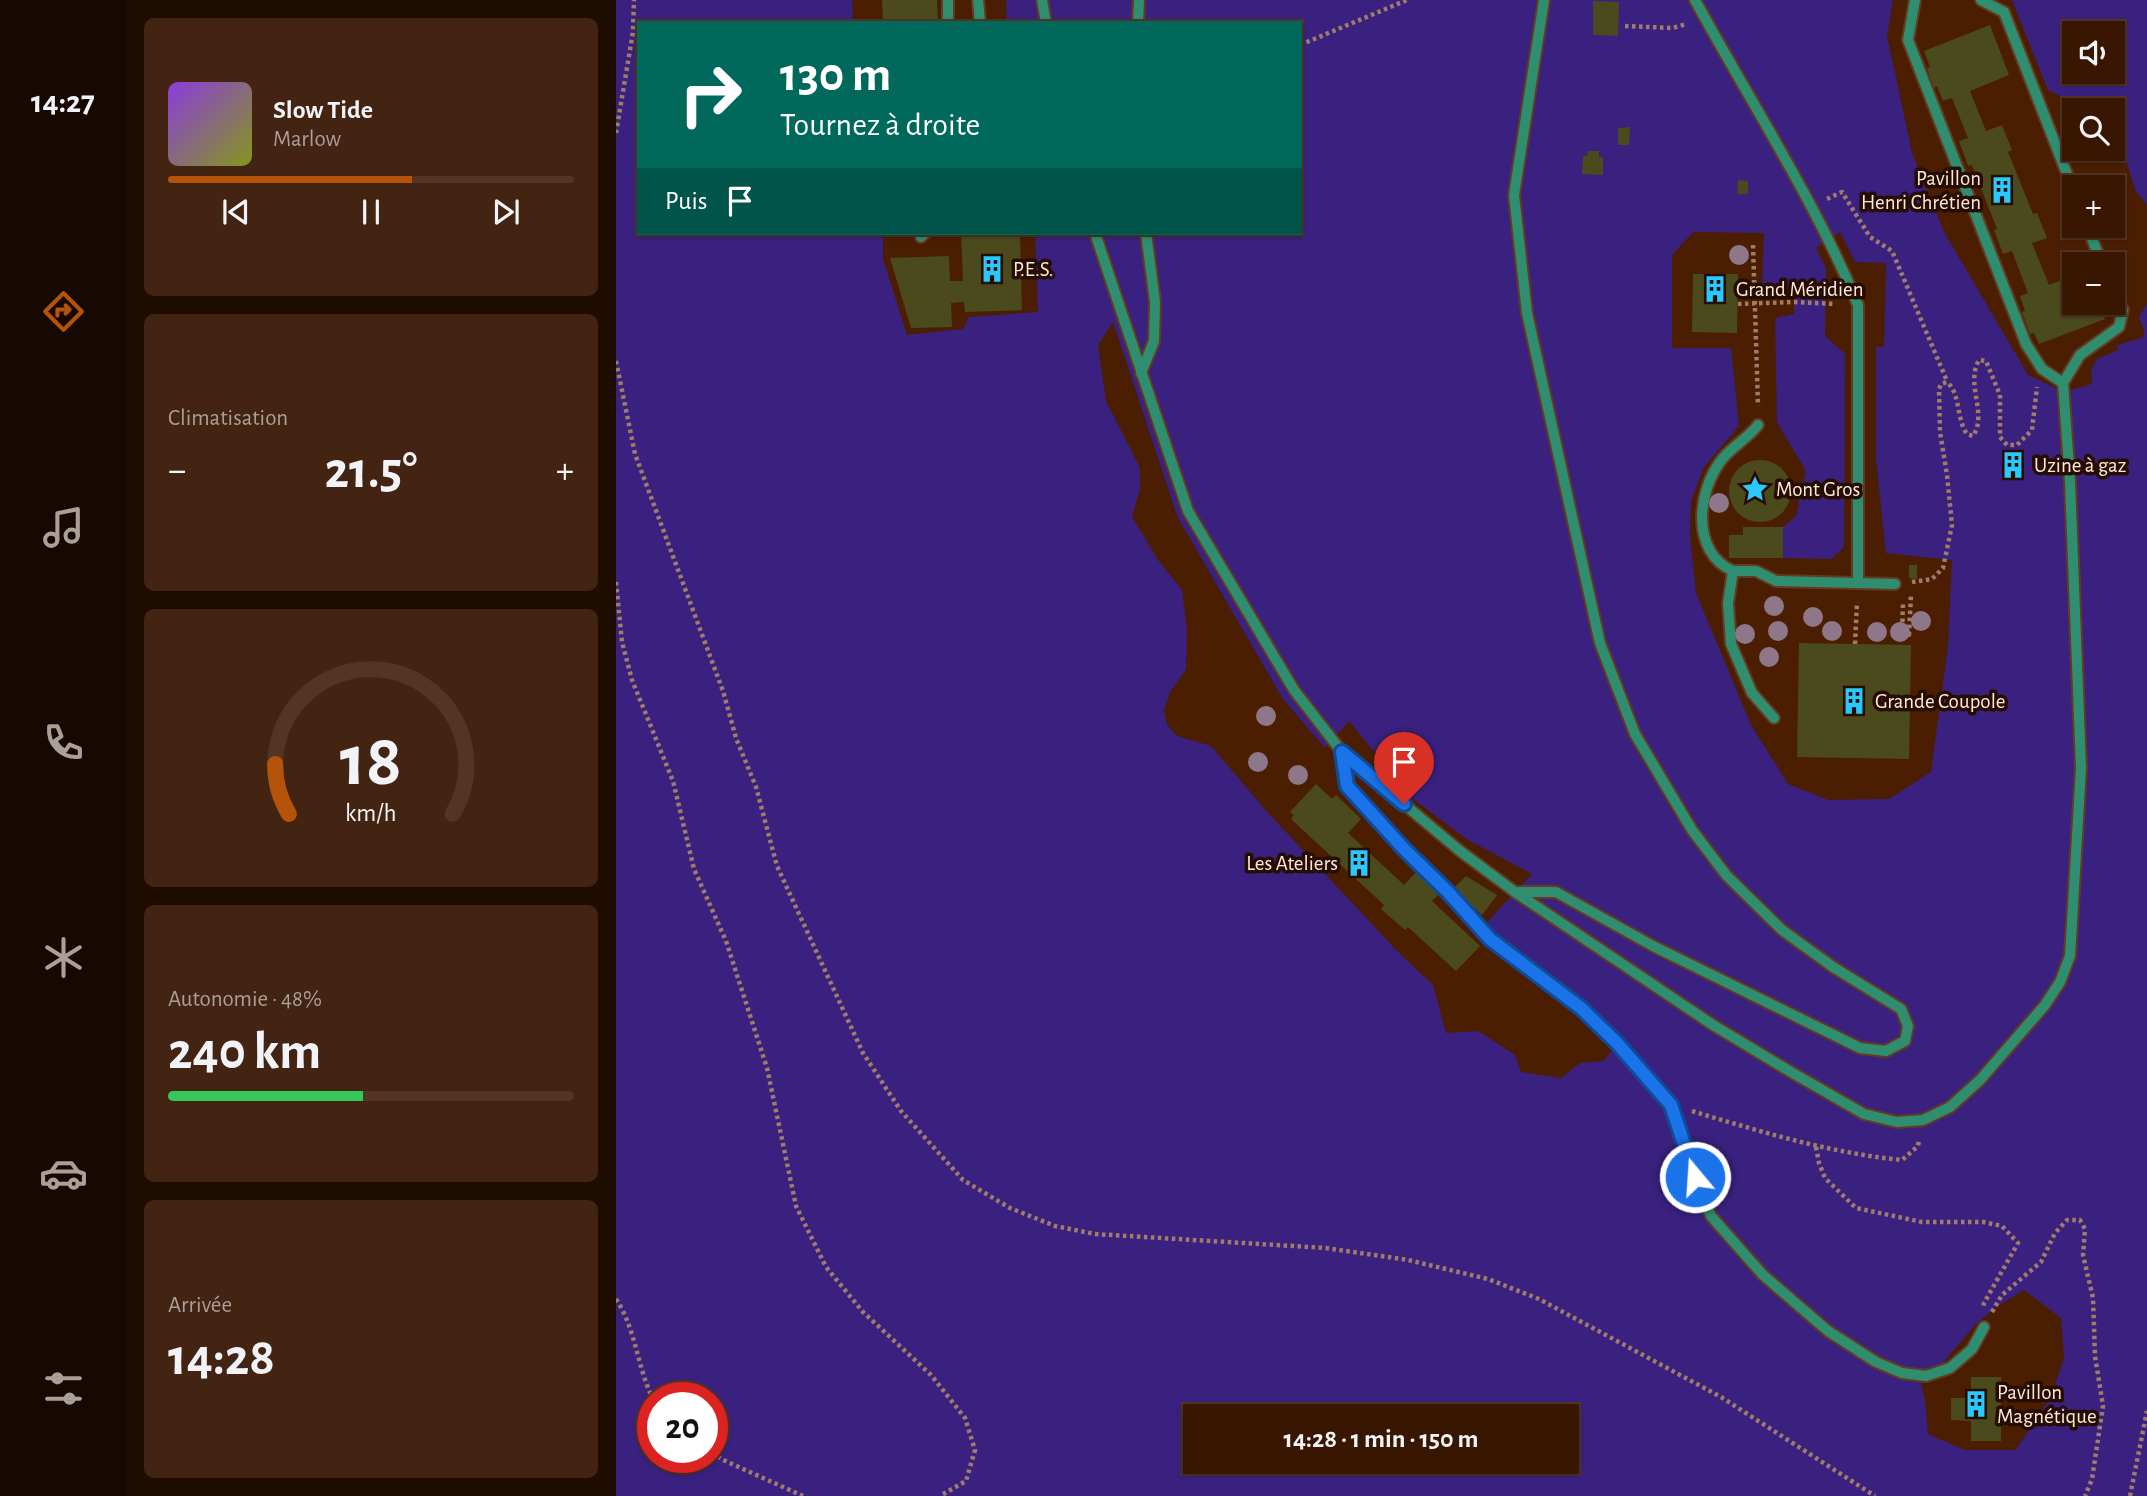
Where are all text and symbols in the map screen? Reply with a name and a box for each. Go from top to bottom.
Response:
map controls [2062,21,2125,315]
button: sound [2062,21,2125,84]
icon: right [665,49,756,140]
text: 130 m [780,51,891,100]
text: 14:27 [31,86,95,118]
text: Slow Tide [273,97,373,123]
button: search [2062,98,2125,161]
text: Tournez à droite [780,109,980,141]
text: Marlow [273,128,341,151]
place label: Pavillon Henri Chrétien [1861,168,1981,213]
building icon: Pavillon Henri Chrétien [1987,175,2017,205]
button: + [2062,175,2125,238]
icon: arrive [721,182,759,220]
text: Puis [665,188,707,214]
icon: previous [217,193,255,231]
icon: pause [352,193,390,231]
icon: next [487,193,525,231]
button: − [2062,252,2125,315]
building icon: P.E.S. [977,254,1007,284]
place label: P.E.S. [1013,259,1053,280]
building icon: Grand Méridien [1700,274,1730,304]
place label: Grand Méridien [1736,279,1864,300]
icon: directions [39,287,88,336]
text: Climatisation [168,407,288,430]
text: 21.5° [325,445,417,497]
building icon: Uzine à gaz [1998,450,2028,480]
text: − [168,452,186,490]
text: + [556,452,574,490]
place label: Uzine à gaz [2034,455,2126,476]
place icon: Mont Gros [1740,474,1770,504]
place label: Mont Gros [1776,479,1860,500]
icon: music [39,503,88,552]
building icon: Grande Coupole [1839,686,1869,716]
place label: Grande Coupole [1875,691,2006,712]
icon: phone [39,718,88,767]
text: 18 [340,726,402,799]
pin [1374,732,1434,804]
icon: arrive [1385,743,1423,781]
text: km/h [345,801,397,826]
building icon: Les Ateliers [1344,848,1374,878]
place label: Les Ateliers [1246,853,1338,874]
icon: climate [39,933,88,982]
text: Autonomie · 48% [168,988,322,1011]
text: 240 km [168,1026,321,1078]
position arrow [1658,1140,1732,1214]
icon: car [39,1149,88,1198]
text: Arrivée [168,1294,232,1317]
text: 14:28 [168,1332,275,1384]
icon: filters [39,1364,88,1413]
speed limit sign: 20 [637,1382,728,1473]
place label: Pavillon Magnétique [1997,1382,2097,1427]
building icon: Pavillon Magnétique [1961,1389,1991,1419]
text: 14:28 · 1 min · 150 m [1284,1426,1478,1452]

